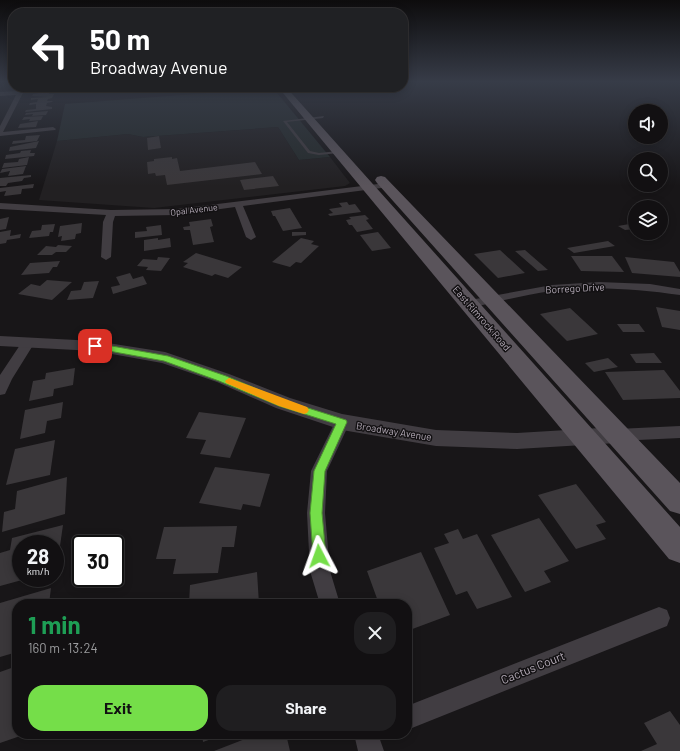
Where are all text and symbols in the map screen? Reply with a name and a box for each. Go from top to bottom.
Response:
text: 50 m [90,22,150,56]
icon: left [24,24,76,76]
text: Broadway Avenue [90,56,228,78]
map controls [628,104,668,240]
button: sound [628,104,668,144]
button: search [628,152,668,192]
button: layers [628,200,668,240]
street label: Opal Avenue [170,201,218,218]
street label: Borrego Drive [545,280,605,296]
street label: East Rimrock Road [451,283,513,353]
pin [78,329,112,363]
icon: arrive [84,335,106,357]
street label: Broadway Avenue [355,419,433,443]
speed limit sign: 30 [72,535,124,587]
position arrow [298,535,340,577]
text: 28 [27,544,49,568]
text: km/h [27,565,49,577]
text: 1 min [28,610,81,639]
button: close [354,612,396,654]
text: 160 m · 13:24 [28,640,98,656]
street label: Cactus Court [499,648,567,686]
button: Exit [28,685,208,731]
button: Share [216,685,396,731]

